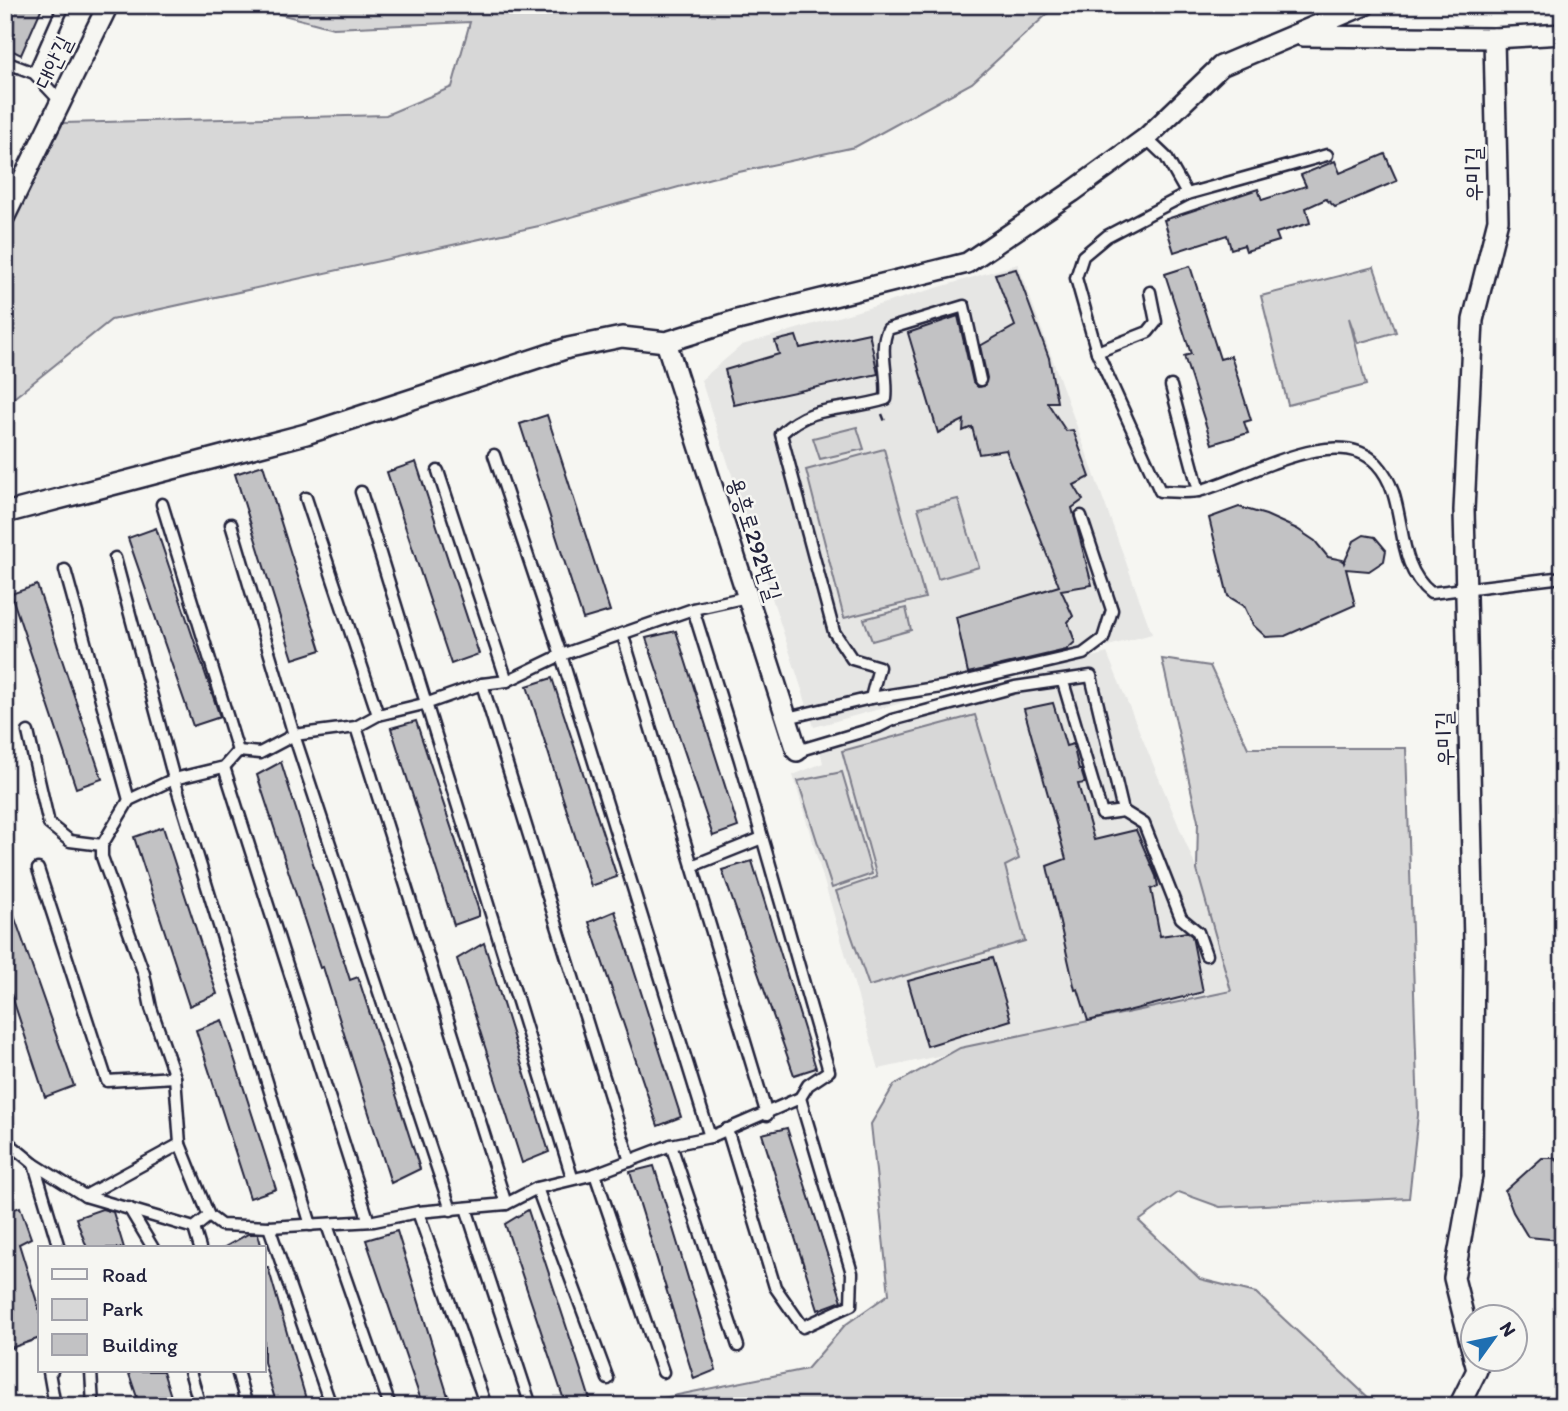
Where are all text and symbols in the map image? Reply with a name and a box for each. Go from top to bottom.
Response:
street label: 대안길 [28,31,78,93]
street label: 우미길 [1459,146,1487,202]
street label: 용흥로292번길 [722,473,788,605]
street label: 우미길 [1430,711,1458,767]
legend [38,1246,266,1372]
text: Road [102,1262,148,1287]
text: Park [102,1296,144,1321]
north arrow [1460,1302,1530,1372]
text: N [1495,1317,1521,1341]
text: Building [102,1332,178,1357]

